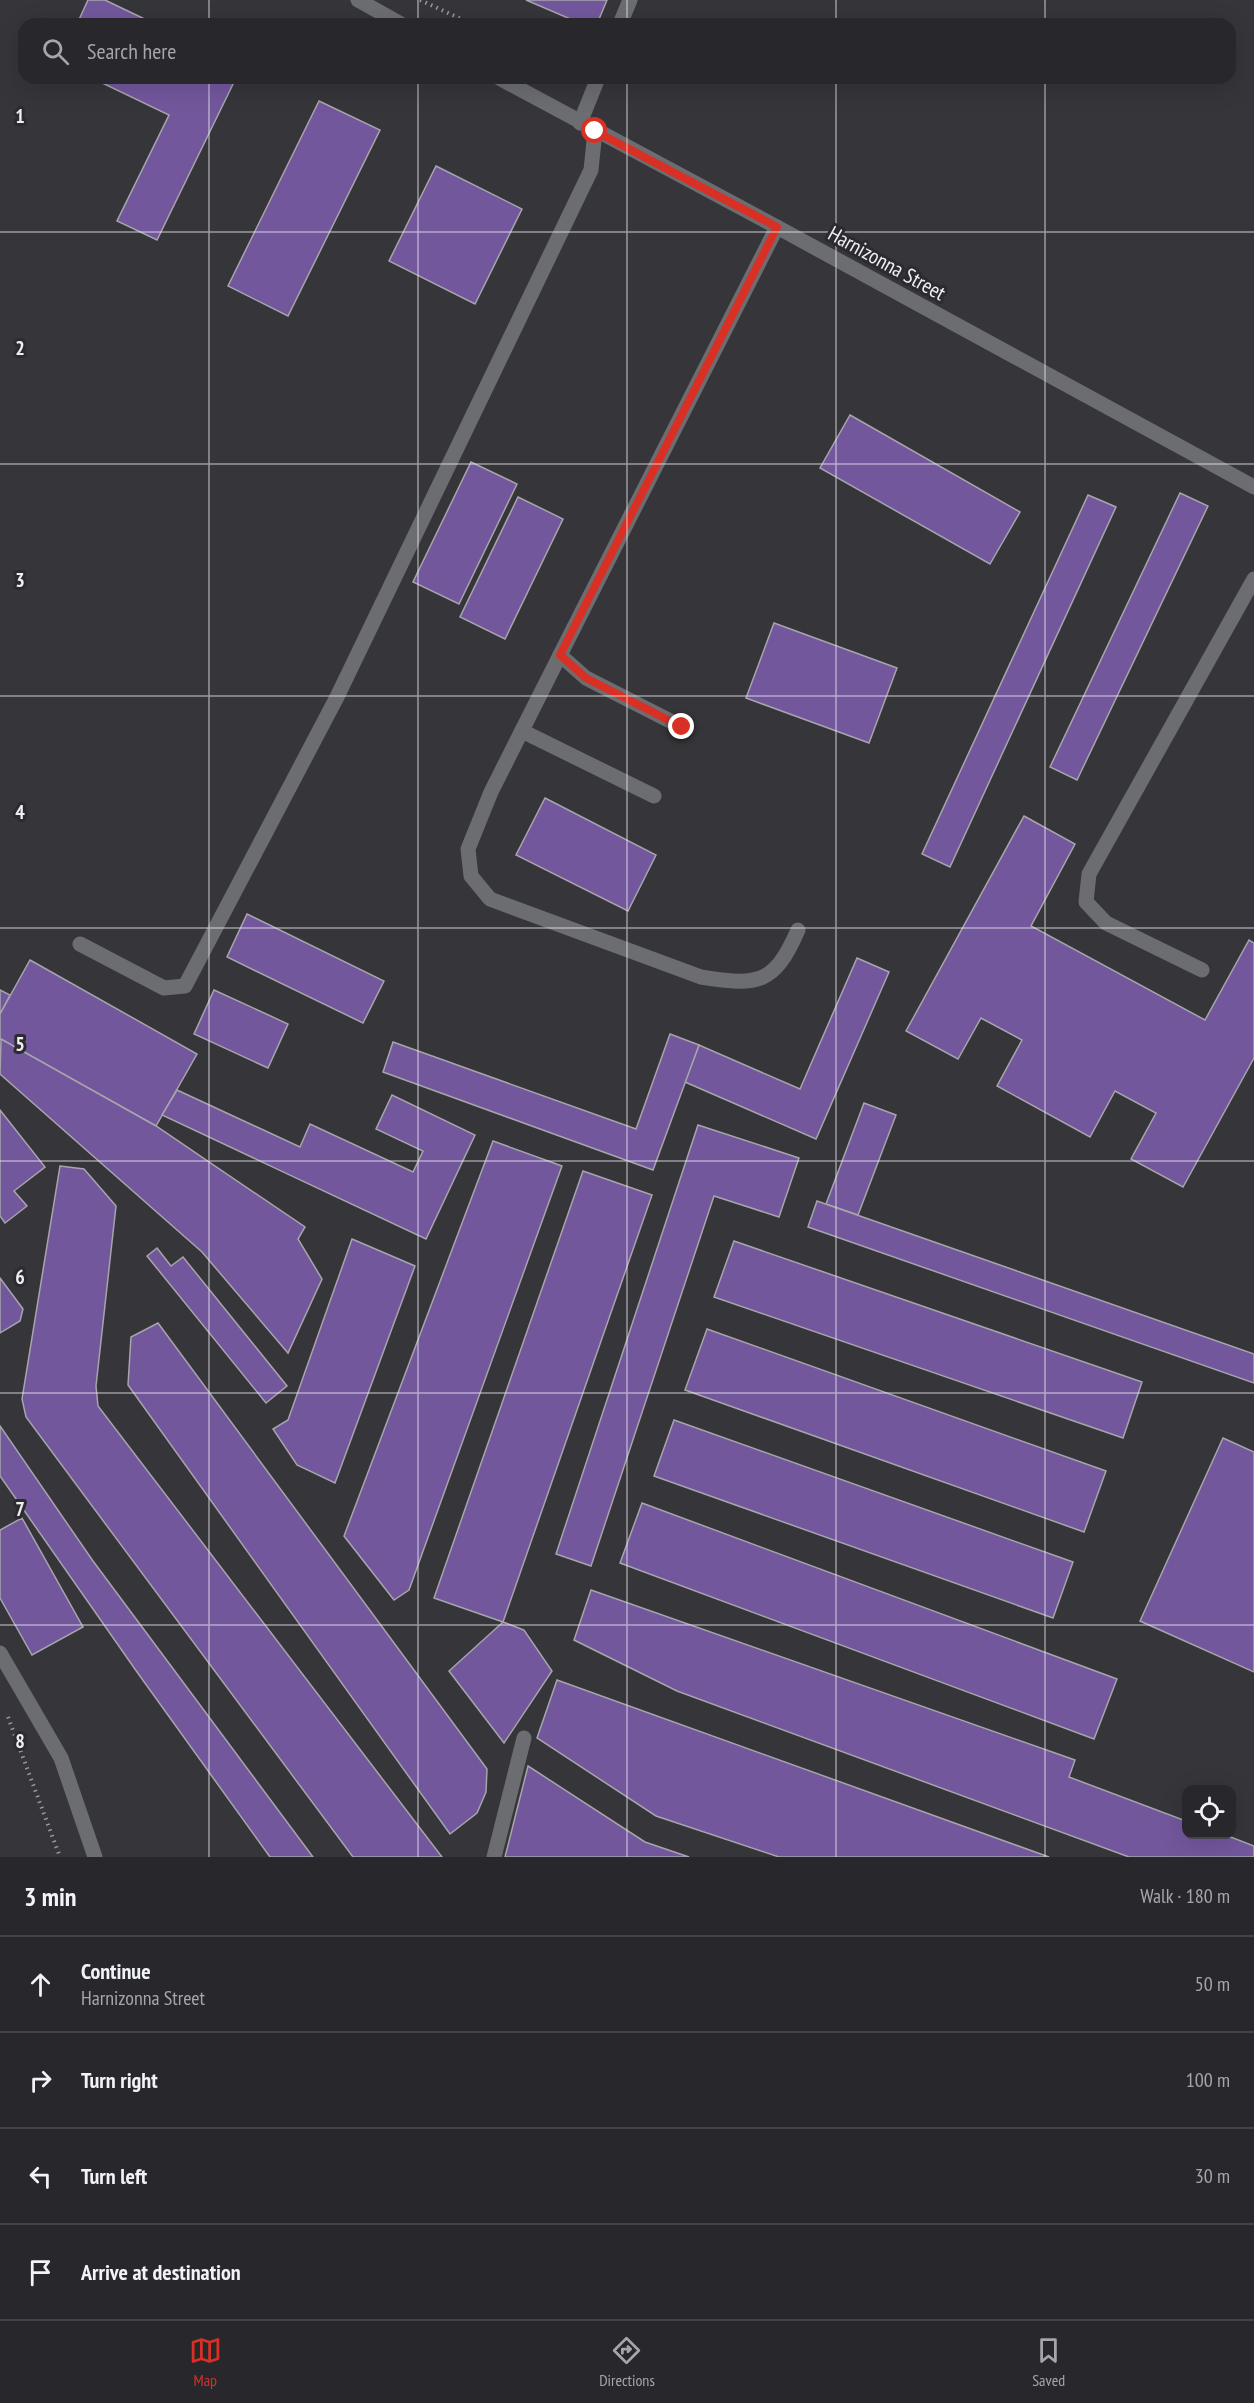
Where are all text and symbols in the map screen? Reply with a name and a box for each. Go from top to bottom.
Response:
search box [18,18,1236,84]
icon: search [39,35,72,68]
text: Search here [87,37,176,65]
text: 1 [15,103,25,129]
route start [581,117,607,143]
street label: Harnizonna Street [823,220,951,307]
text: 2 [15,335,25,361]
text: 3 [15,567,25,593]
route end [668,713,694,739]
text: 4 [15,799,25,825]
text: 5 [15,1031,25,1057]
text: 6 [15,1264,25,1290]
text: 7 [15,1496,25,1522]
text: 8 [15,1728,25,1754]
map controls [1182,1785,1236,1839]
button: locate [1182,1785,1236,1839]
text: 3 min [24,1880,77,1913]
text: Walk · 180 m [1140,1883,1230,1909]
text: Continue [81,1957,151,1985]
icon: ahead [24,1968,57,2001]
text: 50 m [1195,1971,1230,1997]
text: Harnizonna Street [81,1985,205,2011]
icon: right [24,2064,57,2097]
text: Turn right [81,2066,158,2094]
text: 100 m [1186,2067,1230,2093]
icon: left [24,2160,57,2193]
text: Turn left [81,2162,147,2190]
text: 30 m [1195,2163,1230,2189]
icon: arrive [24,2256,57,2289]
text: Arrive at destination [81,2258,241,2286]
tab: Map [189,2334,222,2390]
tab: Directions [599,2334,655,2390]
tab: Saved [1032,2334,1065,2390]

